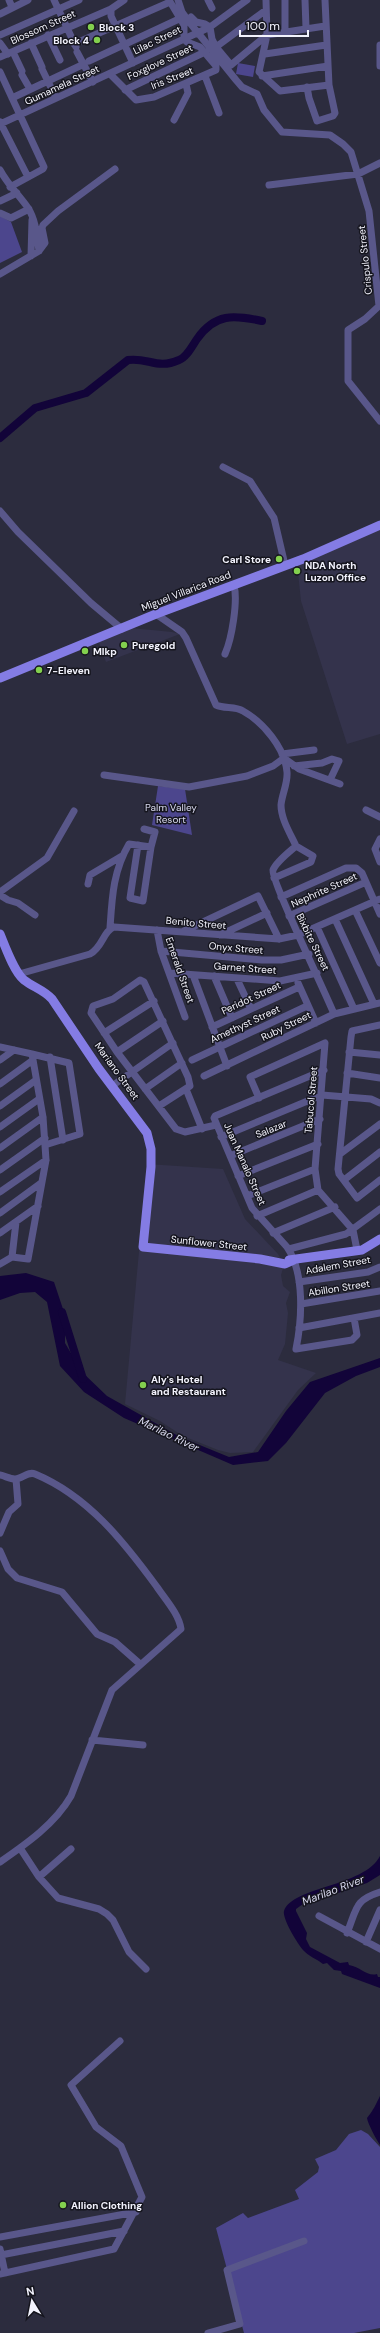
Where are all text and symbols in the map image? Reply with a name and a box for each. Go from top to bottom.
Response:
street label: Blossom Street [8,7,78,47]
scale bar [240,12,308,38]
text: 100 m [246,18,280,34]
place label: Block 3 [99,21,134,34]
marker: Block 3 [86,22,96,32]
street label: Lilac Street [131,23,183,57]
place label: Block 4 [53,34,89,47]
marker: Block 4 [92,35,102,45]
street label: Foxglove Street [125,41,195,83]
street label: Gumamela Street [23,62,101,108]
street label: Iris Street [149,64,195,92]
street label: Crispulo Street [355,225,375,295]
place label: Carl Store [222,553,271,566]
marker: Carl Store [274,554,284,564]
place label: NDA North Luzon Office [305,559,366,584]
marker: NDA North Luzon Office [292,566,302,576]
street label: Miguel Villarica Road [139,568,233,614]
place label: Puregold [132,639,175,652]
marker: Puregold [119,640,129,650]
place label: Mlkp [93,645,117,658]
marker: Mlkp [80,646,90,656]
place label: 7-Eleven [47,664,90,677]
marker: 7-Eleven [34,665,44,675]
park label: Palm Valley Resort [145,801,197,826]
street label: Nephrite Street [289,870,359,910]
street label: Bixbite Street [293,911,333,973]
street label: Benito Street [165,914,227,932]
street label: Emerald Street [163,935,197,1005]
street label: Onyx Street [208,939,264,957]
street label: Garnet Street [213,959,277,977]
street label: Peridot Street [219,979,283,1017]
street label: Amethyst Street [208,1002,282,1046]
street label: Ruby Street [259,1008,313,1044]
street label: Mariano Street [92,1040,142,1102]
street label: Tabucol Street [302,1066,320,1134]
street label: Salazar [253,1117,289,1141]
street label: Juan Manalo Street [221,1121,269,1207]
street label: Sunflower Street [170,1233,248,1253]
street label: Adalem Street [304,1253,372,1277]
street label: Abillon Street [307,1277,371,1299]
place label: Aly's Hotel and Restaurant [151,1373,226,1398]
marker: Aly's Hotel and Restaurant [138,1380,148,1390]
water label: Marilao River [136,1413,202,1455]
water label: Marilao River [300,1871,367,1908]
place label: Allion Clothing [71,2199,142,2212]
marker: Allion Clothing [58,2200,68,2210]
north arrow [12,2281,52,2321]
text: N [25,2284,35,2299]

